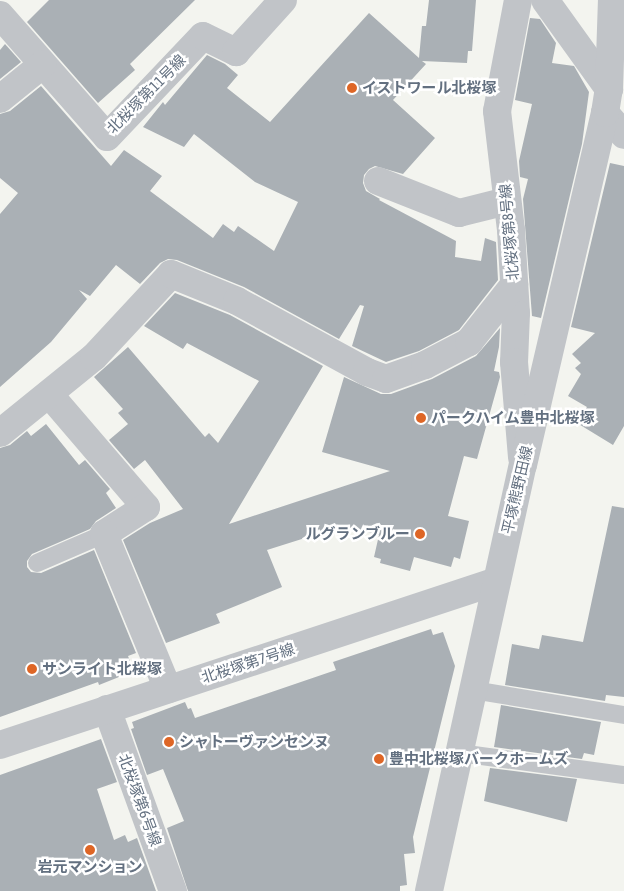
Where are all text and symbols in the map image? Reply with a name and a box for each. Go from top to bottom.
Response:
street label: 北桜塚第11号線 [103,51,189,137]
place label: イストワール北桜塚 [362,79,497,97]
marker: イストワール北桜塚 [346,82,358,94]
street label: 北桜塚第8号線 [496,183,522,281]
place label: パークハイム豊中北桜塚 [431,409,596,427]
marker: パークハイム豊中北桜塚 [415,412,427,424]
street label: 平塚熊野田線 [498,444,536,536]
place label: ルグランブルー [305,525,410,543]
marker: ルグランブルー [414,528,426,540]
street label: 北桜塚第7号線 [199,639,297,687]
place label: サンライト北桜塚 [42,660,162,678]
marker: サンライト北桜塚 [26,663,38,675]
place label: シャトーヴァンセンヌ [179,733,329,751]
marker: シャトーヴァンセンヌ [163,736,175,748]
place label: 豊中北桜塚バークホームズ [389,750,569,768]
street label: 北桜塚第6号線 [115,751,165,849]
marker: 豊中北桜塚バークホームズ [373,753,385,765]
marker: 岩元マンション [84,844,96,856]
place label: 岩元マンション [38,858,142,876]

